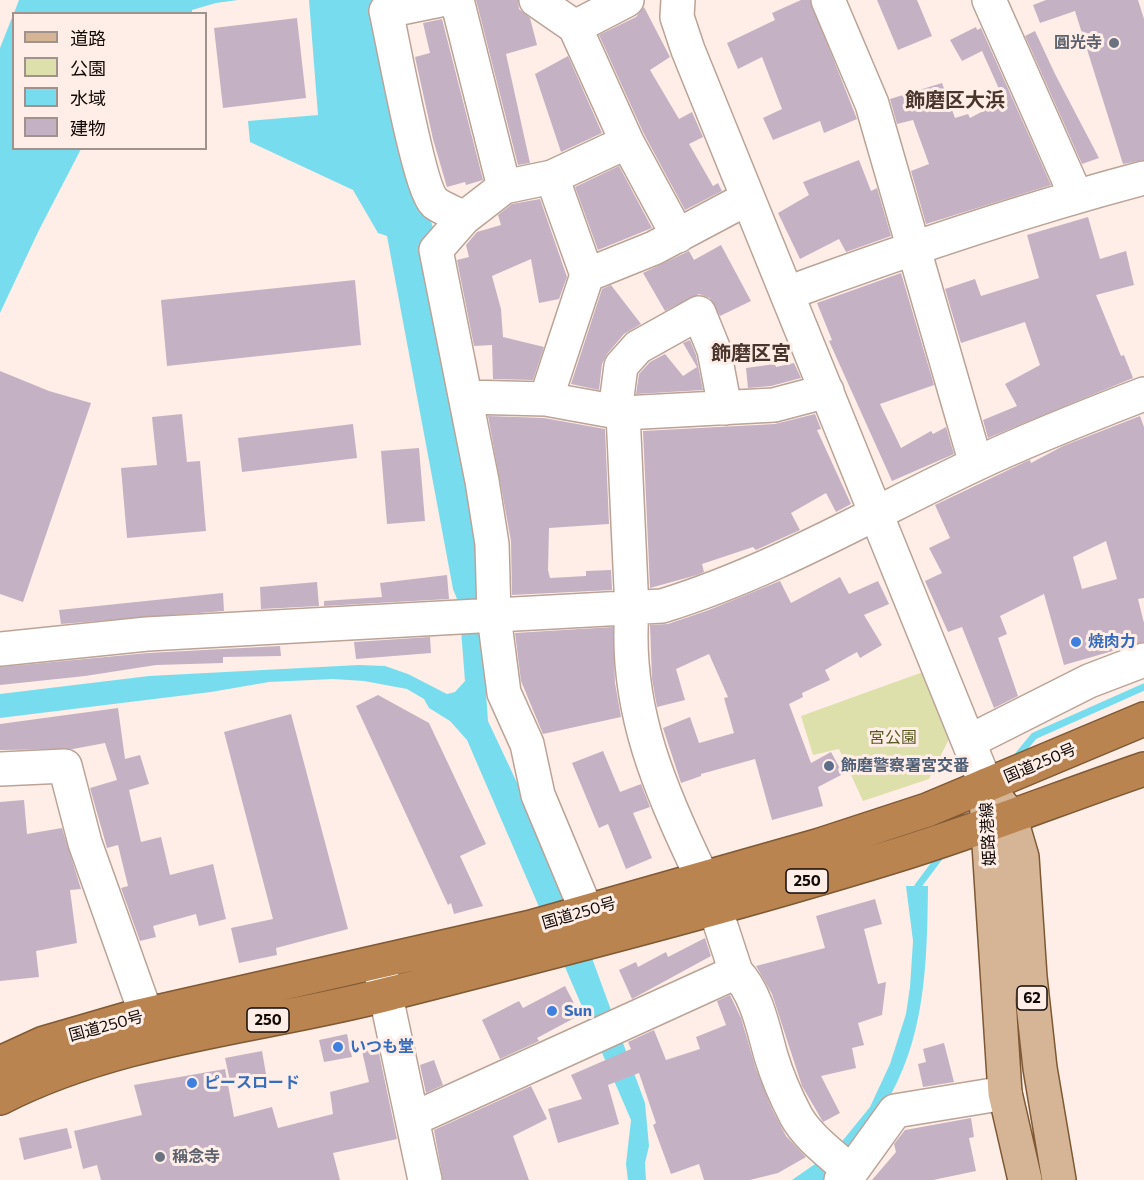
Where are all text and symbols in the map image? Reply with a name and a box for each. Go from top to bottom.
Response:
legend [12,12,207,150]
text: 道路 [70,27,106,49]
place label: 圓光寺 [1054,33,1102,53]
marker: 圓光寺 [1107,36,1121,50]
text: 公園 [70,57,106,79]
text: 水域 [70,87,106,109]
district label: 飾磨区大浜 [905,88,1005,112]
text: 建物 [70,117,106,139]
district label: 飾磨区宮 [711,341,791,365]
place label: 焼肉力 [1088,632,1136,652]
marker: 焼肉力 [1069,635,1083,649]
park label: 宮公園 [869,728,917,748]
street label: 国道250号 [1001,739,1079,787]
place label: 飾磨警察署宮交番 [841,756,969,776]
marker: 飾磨警察署宮交番 [822,759,836,773]
street label: 姫路港線 [977,802,999,866]
road number: 250 [786,869,828,893]
street label: 国道250号 [540,893,618,933]
road number: 62 [1017,986,1047,1010]
place label: Sun [564,1001,592,1021]
marker: Sun [545,1004,559,1018]
street label: 国道250号 [67,1007,145,1045]
road number: 250 [247,1008,289,1032]
place label: いつも堂 [350,1037,414,1057]
marker: いつも堂 [331,1040,345,1054]
place label: ピースロード [204,1073,300,1093]
marker: ピースロード [185,1076,199,1090]
place label: 稱念寺 [172,1147,220,1167]
marker: 稱念寺 [153,1150,167,1164]

